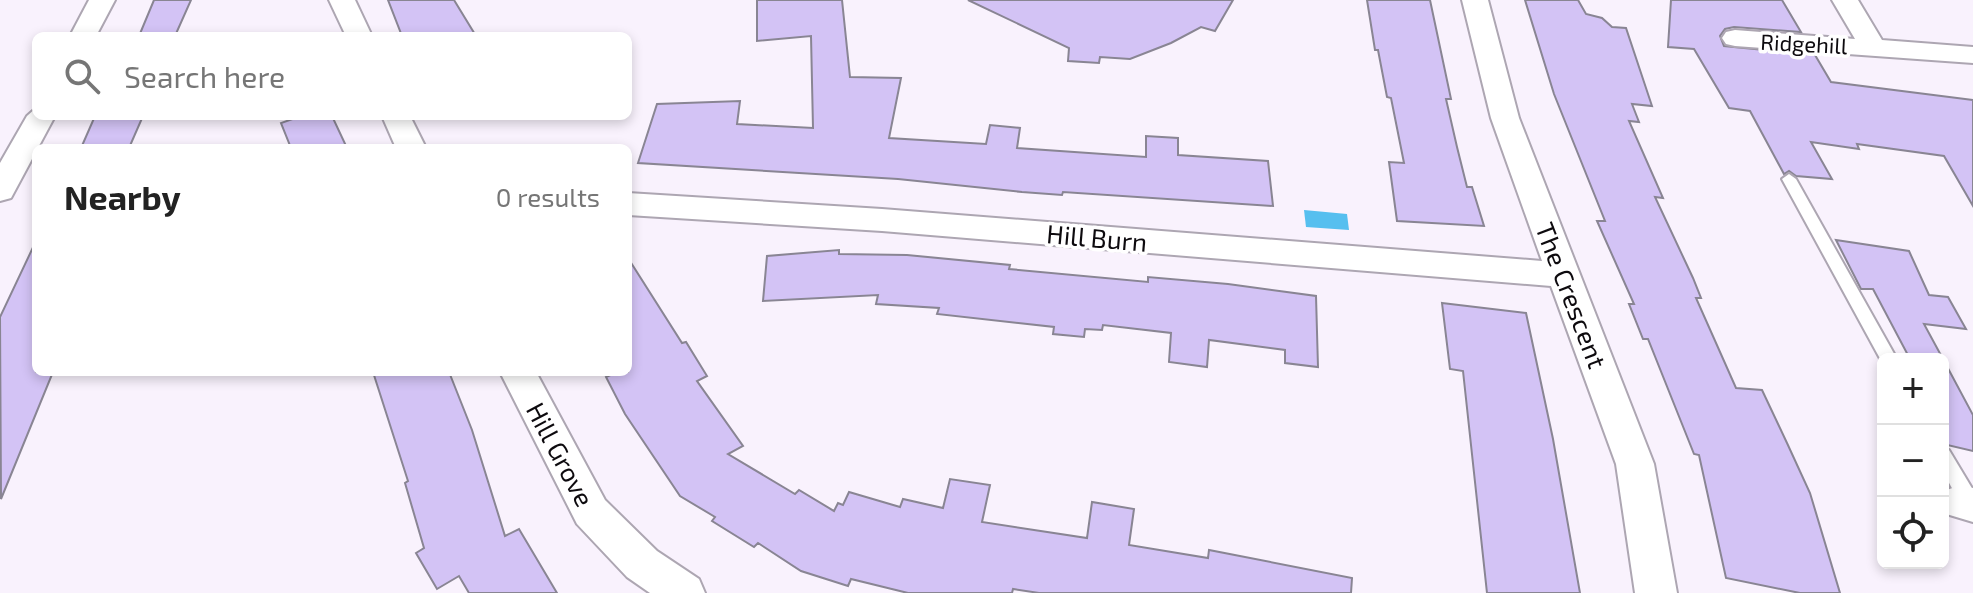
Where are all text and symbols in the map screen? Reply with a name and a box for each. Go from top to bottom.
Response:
street label: Ridgehill [1760,28,1849,58]
search box [32,32,632,120]
icon: search [60,54,104,98]
text: Search here [124,58,285,94]
text: Nearby [64,176,181,217]
text: 0 results [496,181,600,212]
street label: Hill Burn [1045,217,1149,257]
street label: The Crescent [1530,218,1614,372]
map controls [1877,353,1949,569]
button: + [1877,353,1949,425]
street label: Hill Grove [521,397,601,511]
button: − [1877,425,1949,497]
button: locate [1877,497,1949,569]

